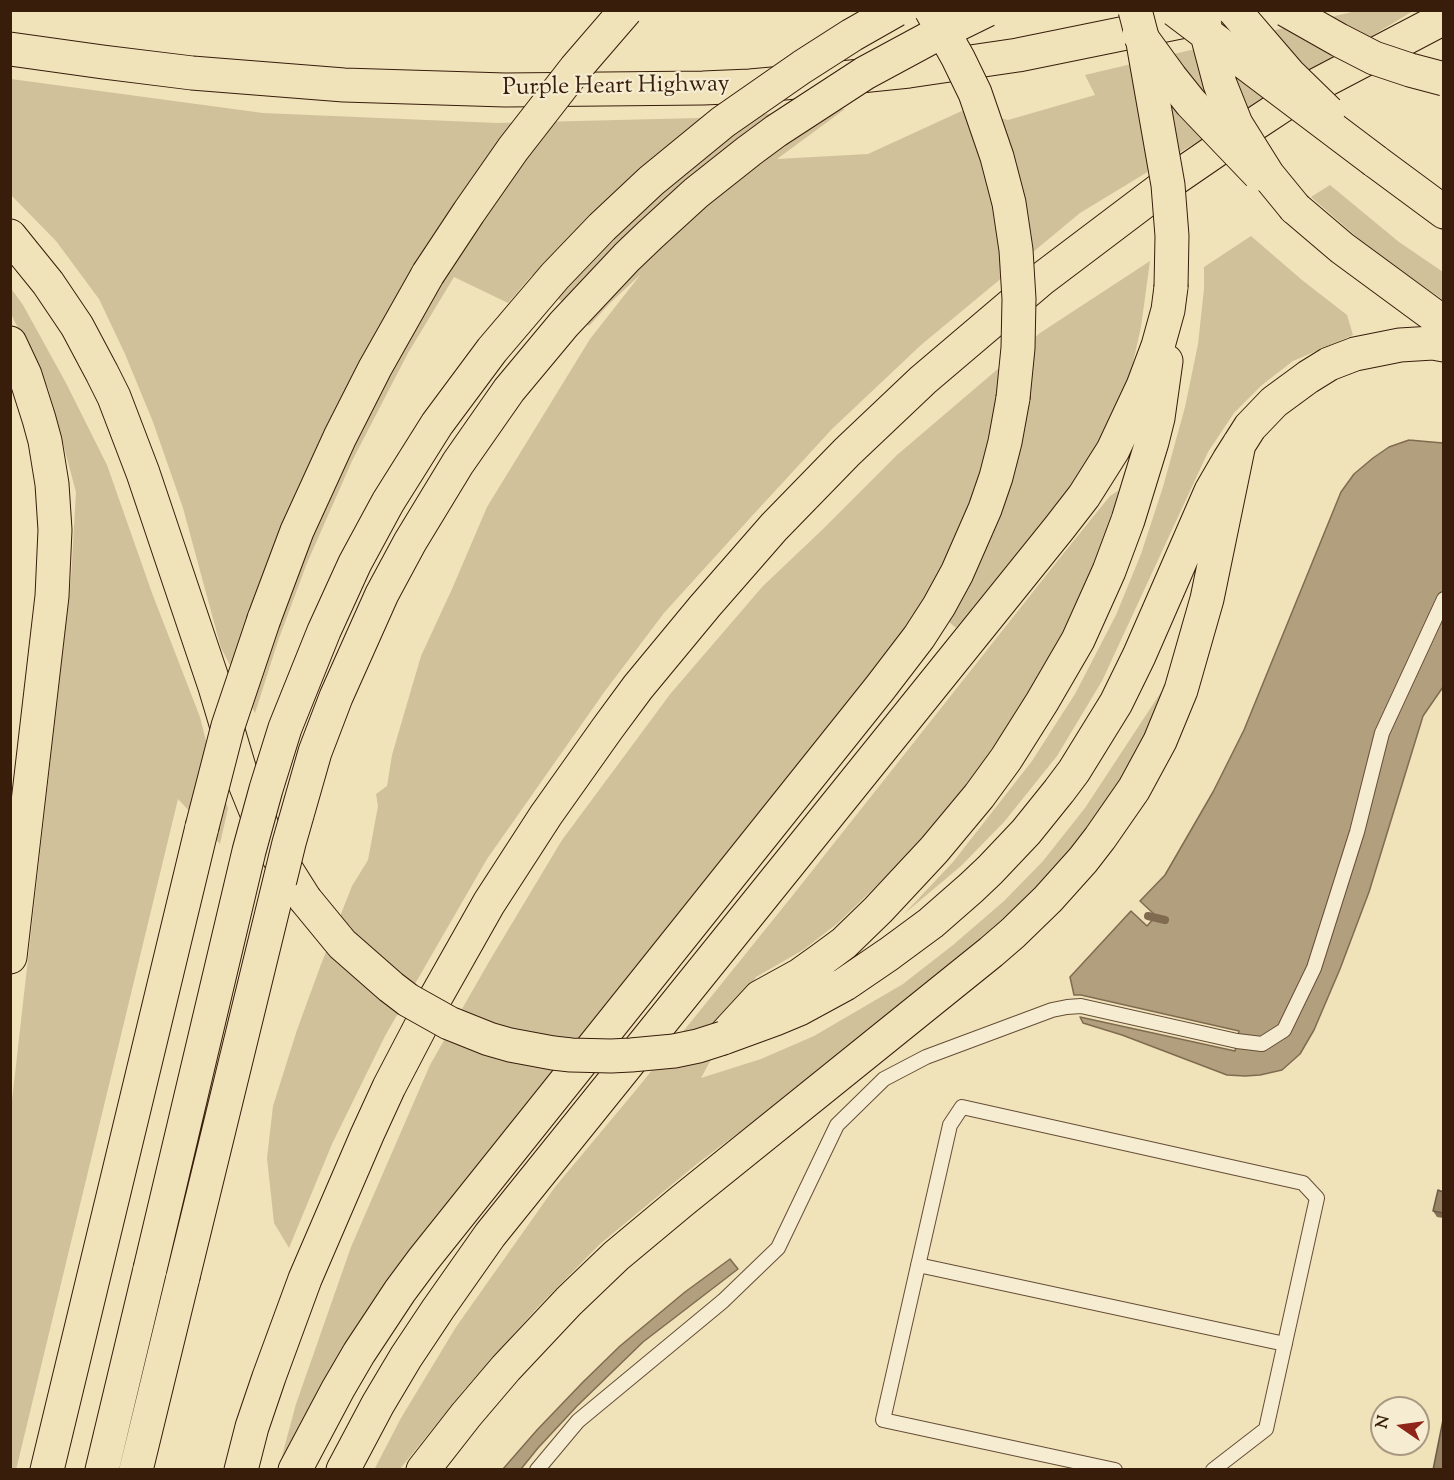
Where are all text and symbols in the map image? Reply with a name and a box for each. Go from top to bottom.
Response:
street label: Purple Heart Highway [502,72,730,104]
north arrow [1370,1396,1430,1456]
text: N [1371,1413,1397,1431]

